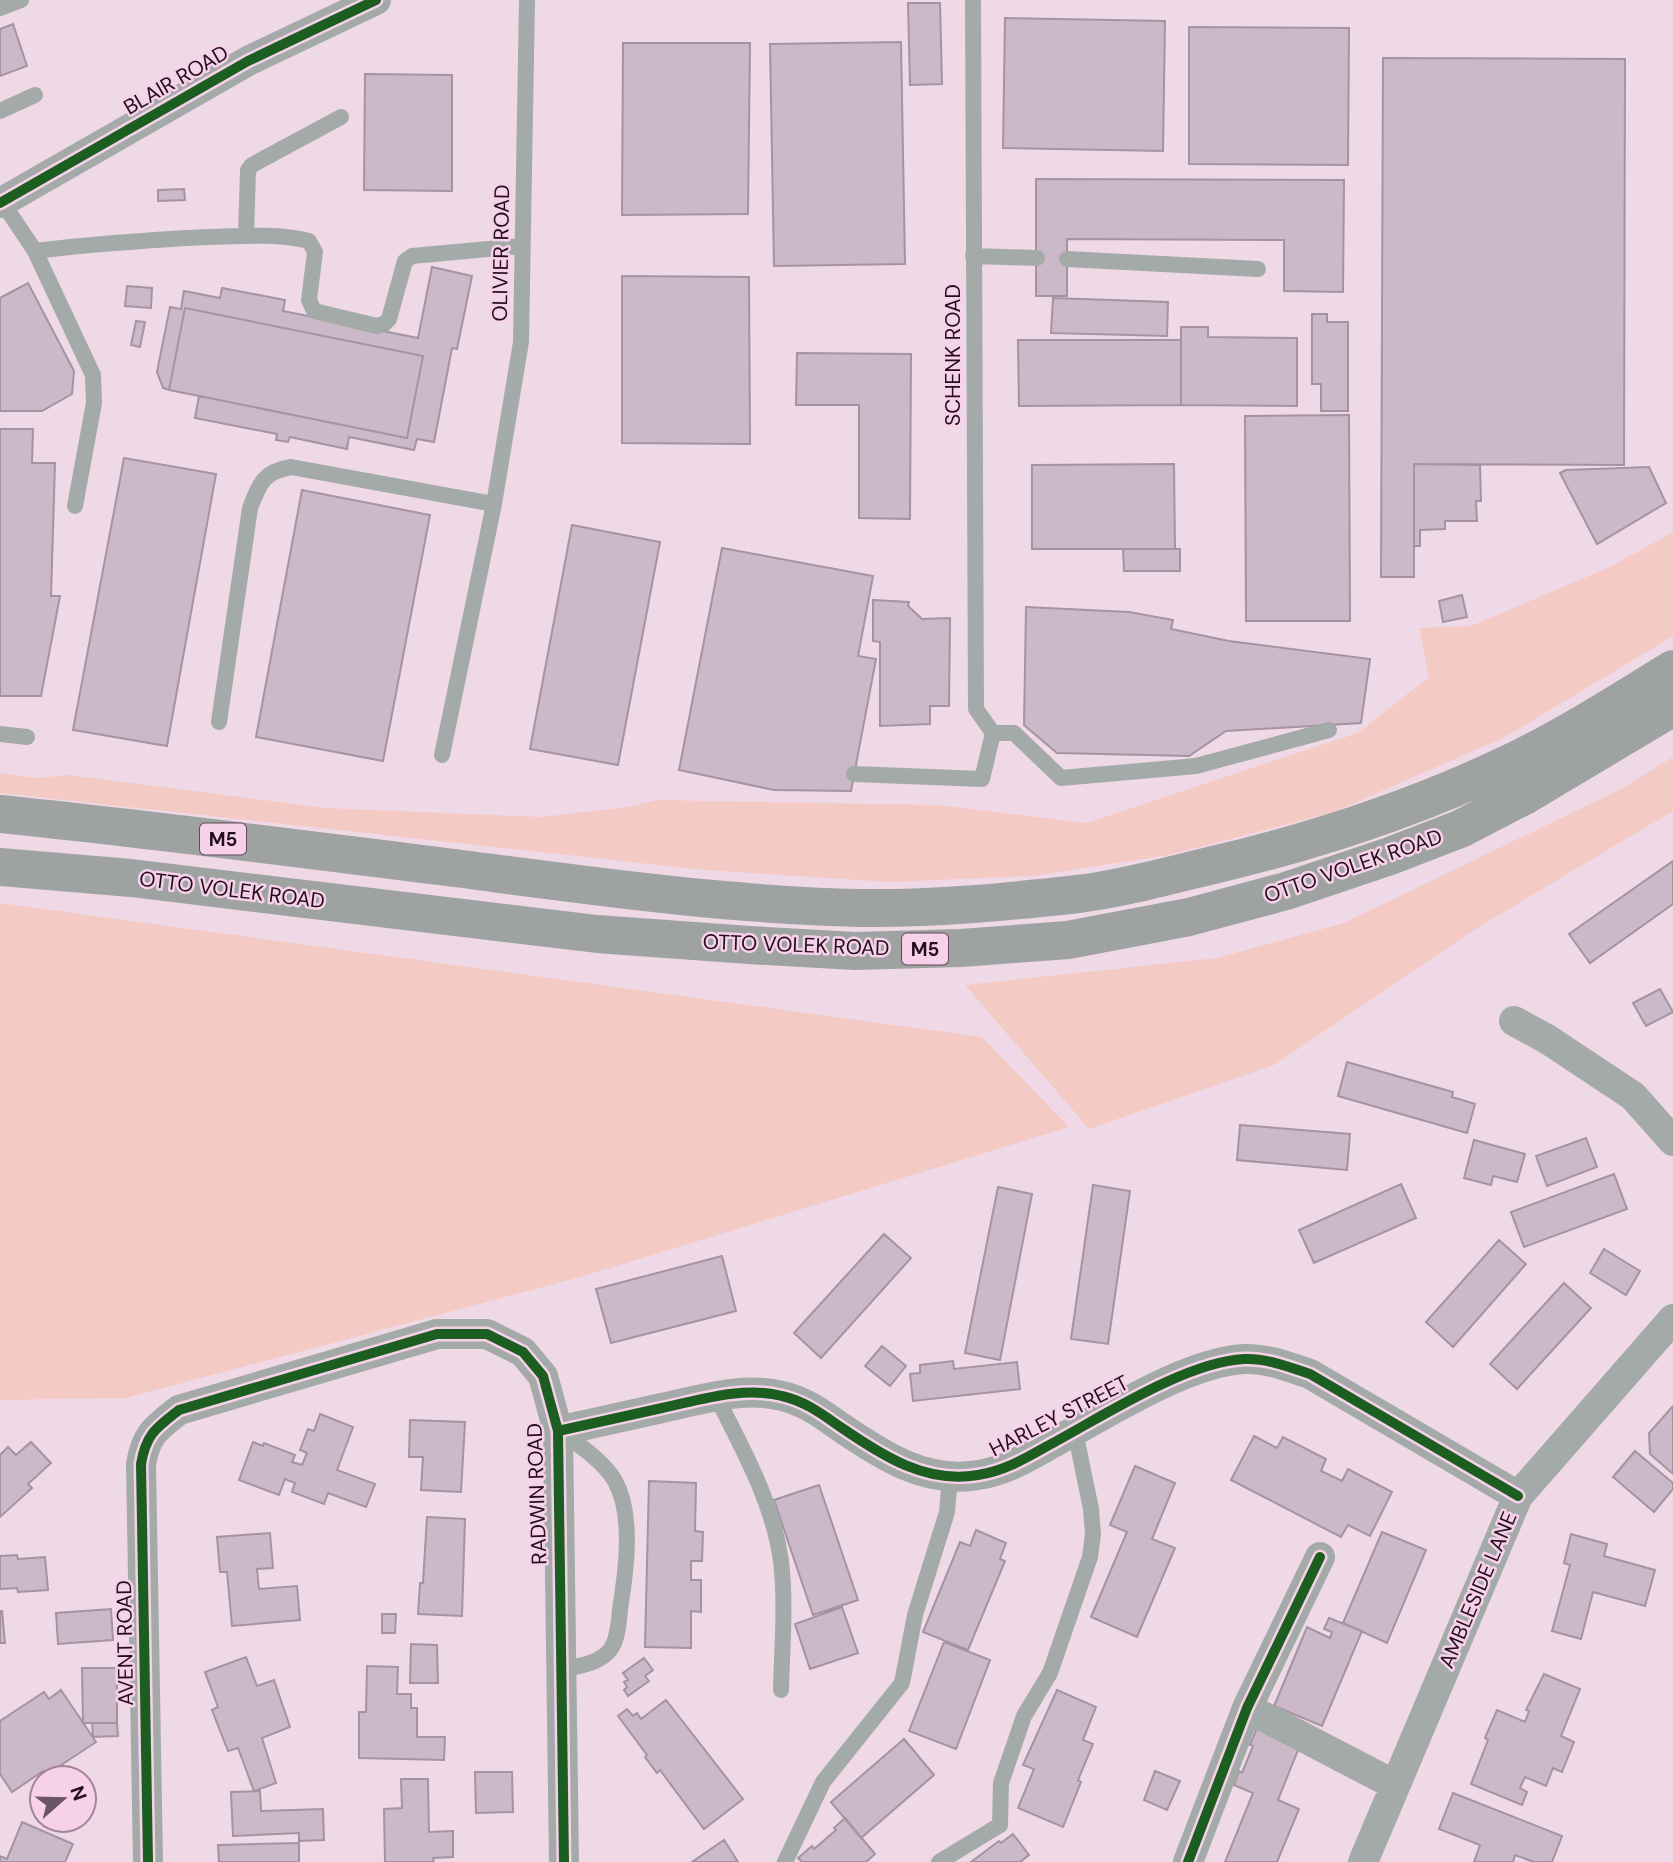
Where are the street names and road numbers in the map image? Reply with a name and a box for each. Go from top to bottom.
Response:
street label: BLAIR ROAD [118,39,234,121]
street label: OLIVIER ROAD [486,184,516,322]
street label: SCHENK ROAD [939,284,967,426]
street label: OTTO VOLEK ROAD [1260,822,1446,910]
road number: M5 [200,824,246,854]
street label: OTTO VOLEK ROAD [138,865,326,915]
street label: OTTO VOLEK ROAD [702,928,890,962]
road number: M5 [902,934,948,965]
street label: HARLEY STREET [984,1369,1134,1463]
street label: RADWIN ROAD [521,1423,553,1565]
street label: AMBLESIDE LANE [1432,1507,1524,1673]
street label: AVENT ROAD [110,1580,140,1706]

